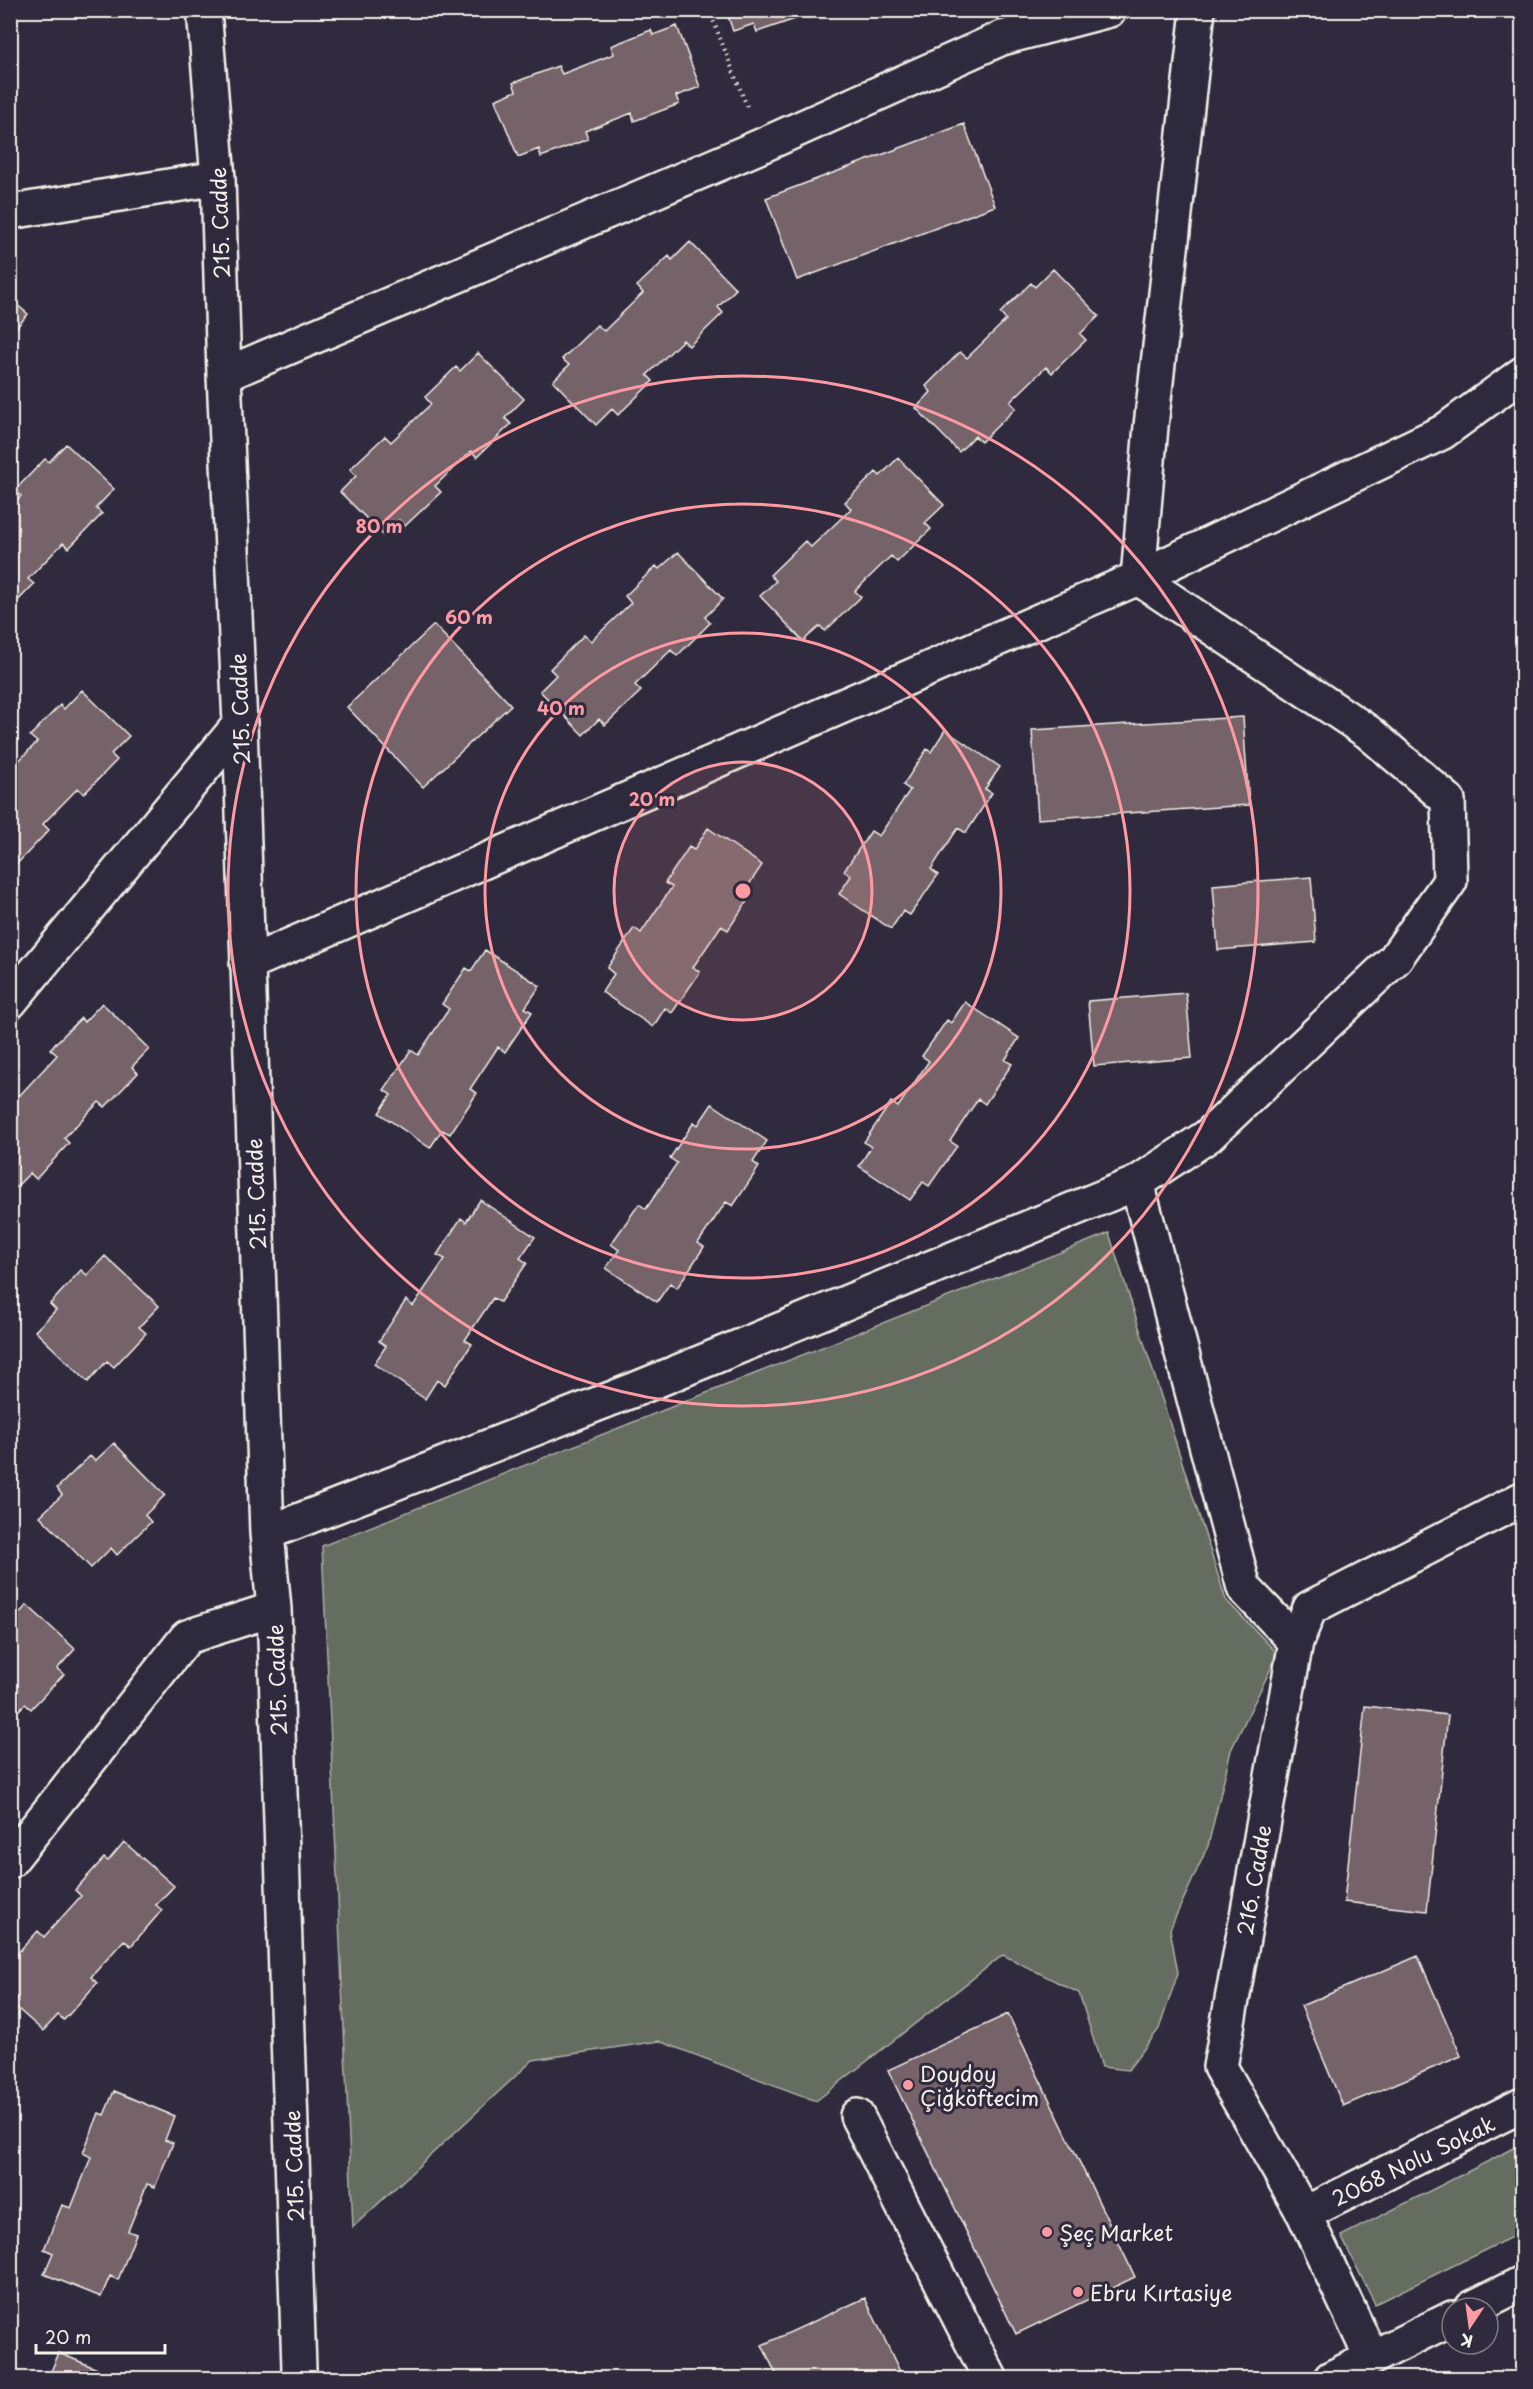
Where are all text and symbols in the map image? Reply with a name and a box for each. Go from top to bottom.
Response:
street label: 215. Cadde [201,167,237,279]
text: 80 m [355,512,403,539]
text: 60 m [445,603,493,630]
street label: 215. Cadde [221,653,257,765]
text: 40 m [537,694,585,721]
text: 20 m [629,785,675,812]
centre of rings [733,881,753,901]
street label: 215. Cadde [237,1138,273,1250]
street label: 215. Cadde [258,1624,294,1736]
street label: 216. Cadde [1228,1822,1278,1938]
place label: Doydoy Çiğköftecim [920,2057,1039,2113]
marker: Doydoy Çiğköftecim [901,2078,915,2092]
street label: 2068 Nolu Sokak [1326,2107,1500,2213]
street label: 215. Cadde [275,2110,311,2222]
place label: Şeç Market [1059,2216,1173,2248]
marker: Şeç Market [1040,2225,1054,2239]
place label: Ebru Kırtasiye [1090,2276,1232,2308]
marker: Ebru Kırtasiye [1071,2285,1085,2299]
north arrow [1440,2296,1500,2356]
scale bar [36,2317,165,2355]
text: 20 m [45,2323,91,2350]
text: K [1458,2329,1475,2355]

